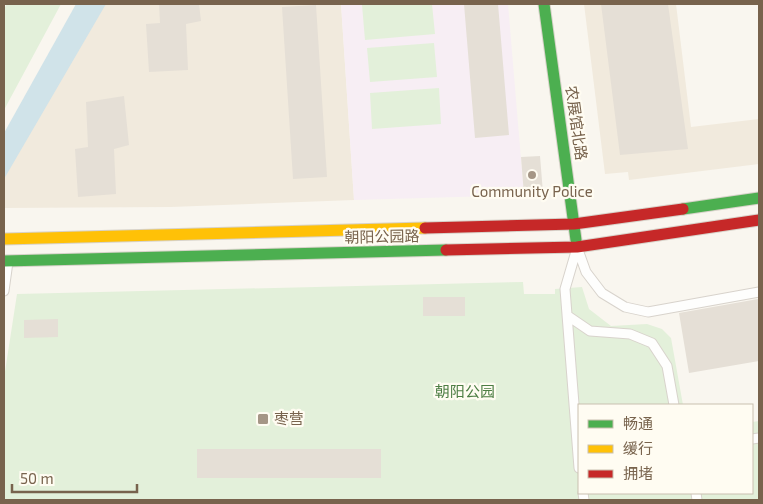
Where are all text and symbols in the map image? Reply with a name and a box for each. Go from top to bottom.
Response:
street label: 农展馆北路 [563,84,591,161]
marker: Community Police [526,169,538,181]
place label: Community Police [471,182,593,200]
street label: 朝阳公园路 [344,226,420,246]
park label: 朝阳公园 [435,382,495,400]
legend [578,404,753,494]
place label: 枣营 [274,409,304,427]
marker: 枣营 [256,412,270,426]
text: 畅通 [623,414,653,432]
text: 缓行 [623,439,653,457]
scale bar [12,462,138,494]
text: 拥堵 [623,464,653,482]
text: 50 m [20,469,54,487]

